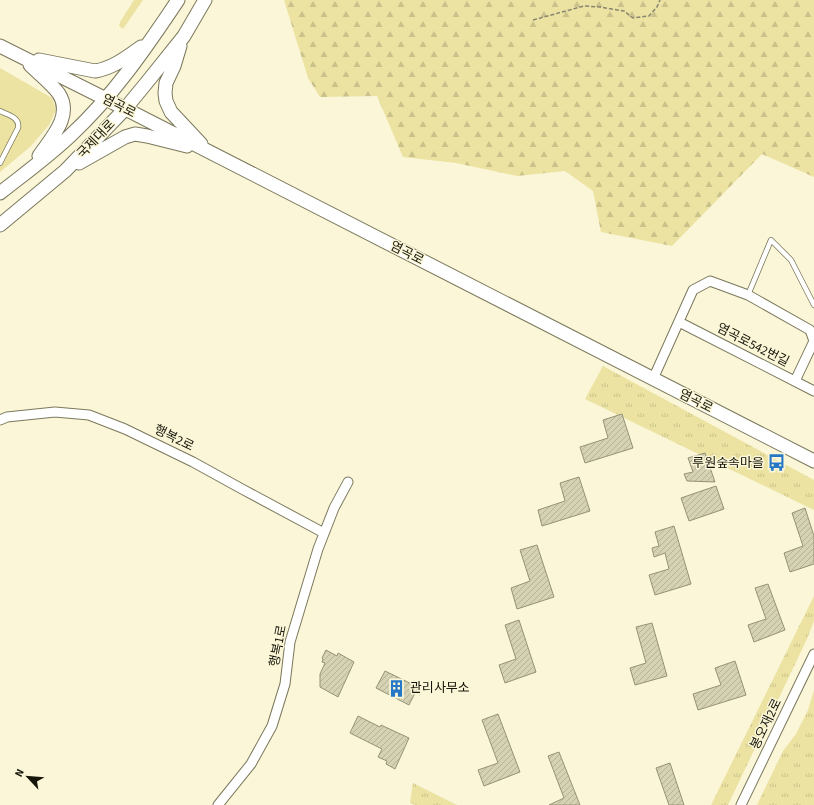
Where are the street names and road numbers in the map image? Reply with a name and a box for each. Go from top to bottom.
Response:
street label: 염곡로 [99,90,139,122]
street label: 국제대로 [73,116,119,162]
street label: 염곡로 [387,237,427,269]
street label: 염곡로542번길 [714,319,792,371]
street label: 염곡로 [676,385,716,417]
street label: 행복2로 [151,421,197,455]
street label: 행복1로 [265,623,291,669]
street label: 봉오재2로 [746,696,786,752]

